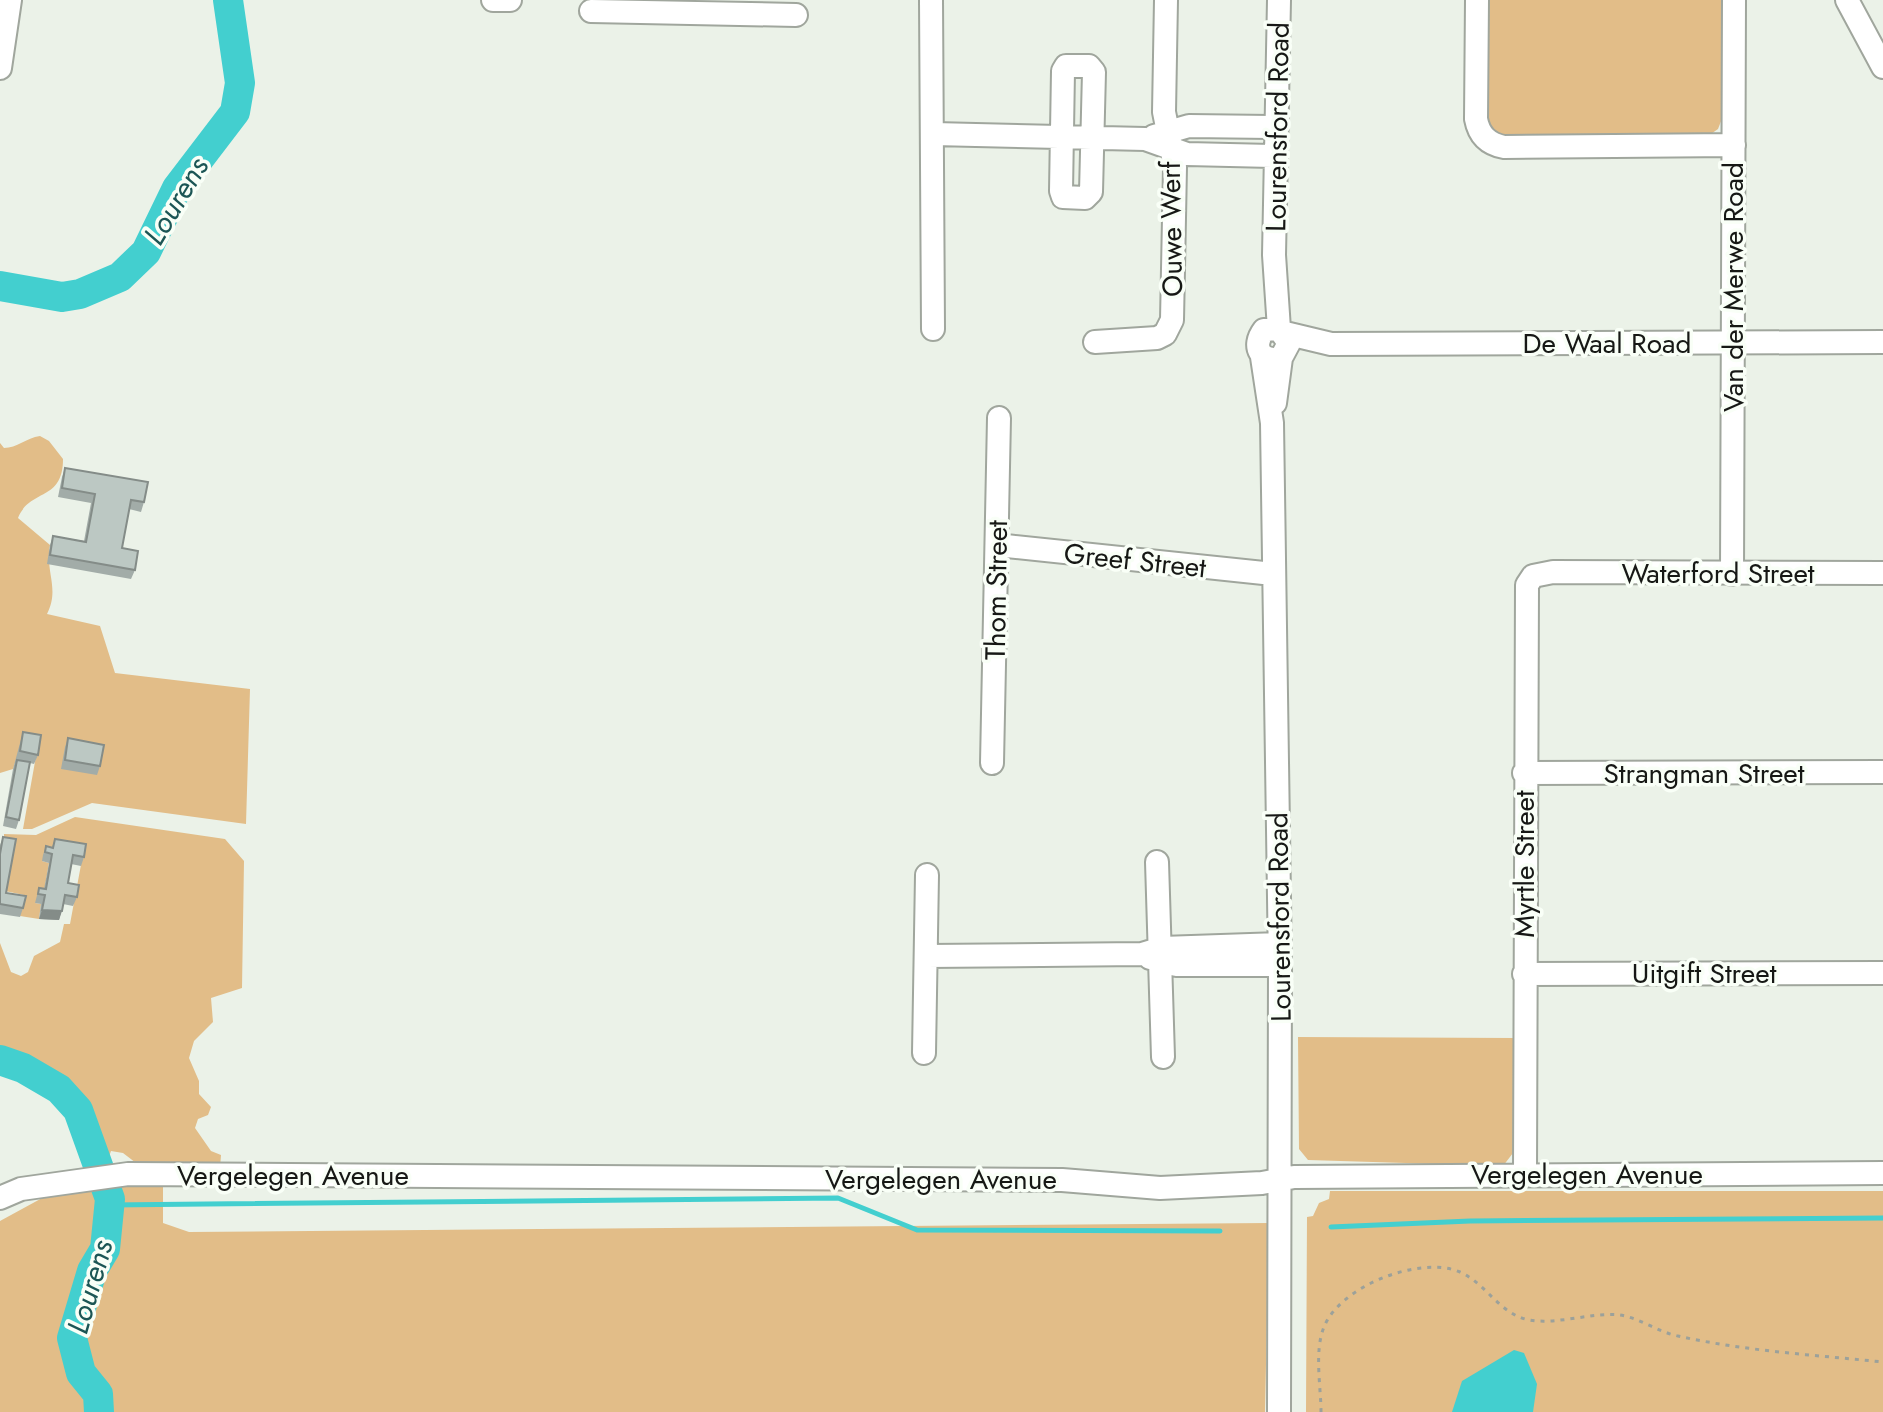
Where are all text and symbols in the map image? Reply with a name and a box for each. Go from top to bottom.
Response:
street label: Lourensford Road [1255,22,1300,232]
water label: Lourens [132,148,219,253]
street label: Ouwe Werf [1150,160,1193,297]
street label: Van der Merwe Road [1713,162,1754,412]
street label: De Waal Road [1523,323,1691,364]
street label: Thom Street [975,519,1018,660]
street label: Greef Street [1062,533,1208,588]
street label: Waterford Street [1621,553,1815,594]
street label: Strangman Street [1603,753,1805,794]
street label: Myrtle Street [1504,790,1545,938]
street label: Lourensford Road [1257,812,1302,1022]
street label: Uitgift Street [1632,953,1777,994]
street label: Vergelegen Avenue [1471,1154,1703,1195]
street label: Vergelegen Avenue [177,1155,409,1196]
street label: Vergelegen Avenue [825,1159,1057,1200]
water label: Lourens [56,1235,123,1339]

